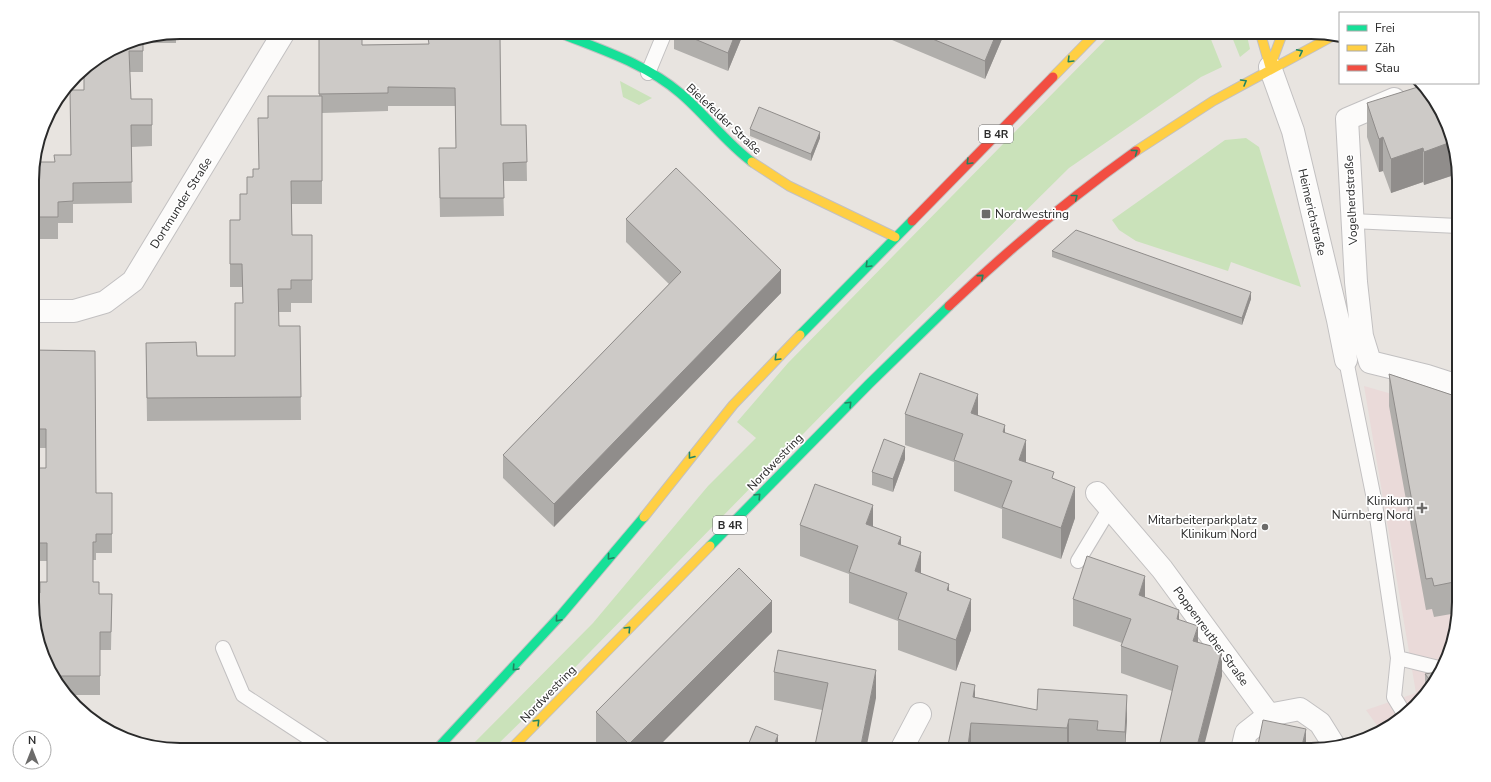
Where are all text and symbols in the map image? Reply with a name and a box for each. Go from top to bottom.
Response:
legend [1339,12,1479,84]
text: Frei [1375,20,1395,36]
text: Zäh [1375,40,1395,56]
one-way arrow [1296,49,1303,57]
one-way arrow [1067,55,1075,63]
text: Stau [1375,60,1400,76]
street label: Bielefelder Straße [683,80,765,158]
one-way arrow [1240,80,1247,87]
road number: B 4R [979,125,1013,143]
one-way arrow [1130,150,1137,157]
street label: Dortmunder Straße [146,154,216,252]
street label: Vogelherdstraße [1341,155,1361,246]
one-way arrow [966,157,974,165]
street label: Heimerichstraße [1294,167,1330,257]
one-way arrow [1071,195,1078,202]
place label: Nordwestring [995,206,1069,222]
marker: Nordwestring [980,208,992,220]
one-way arrow [865,260,873,268]
one-way arrow [976,274,983,281]
one-way arrow [774,353,782,361]
one-way arrow [844,401,852,409]
street label: Nordwestring [744,430,806,494]
one-way arrow [689,451,696,458]
one-way arrow [753,493,761,501]
place label: Klinikum Nürnberg Nord [1332,493,1413,523]
marker: Klinikum Nürnberg Nord [1416,502,1428,514]
place label: Mitarbeiterparkplatz Klinikum Nord [1148,512,1257,542]
road number: B 4R [713,516,747,534]
marker: Mitarbeiterparkplatz Klinikum Nord [1260,522,1270,532]
one-way arrow [608,553,615,560]
street label: Poppenreuther Straße [1169,583,1253,689]
one-way arrow [556,614,563,621]
one-way arrow [623,626,631,634]
street label: Nordwestring [517,662,579,726]
one-way arrow [512,663,519,670]
one-way arrow [532,719,540,727]
north arrow [12,730,52,770]
text: N [28,733,36,748]

